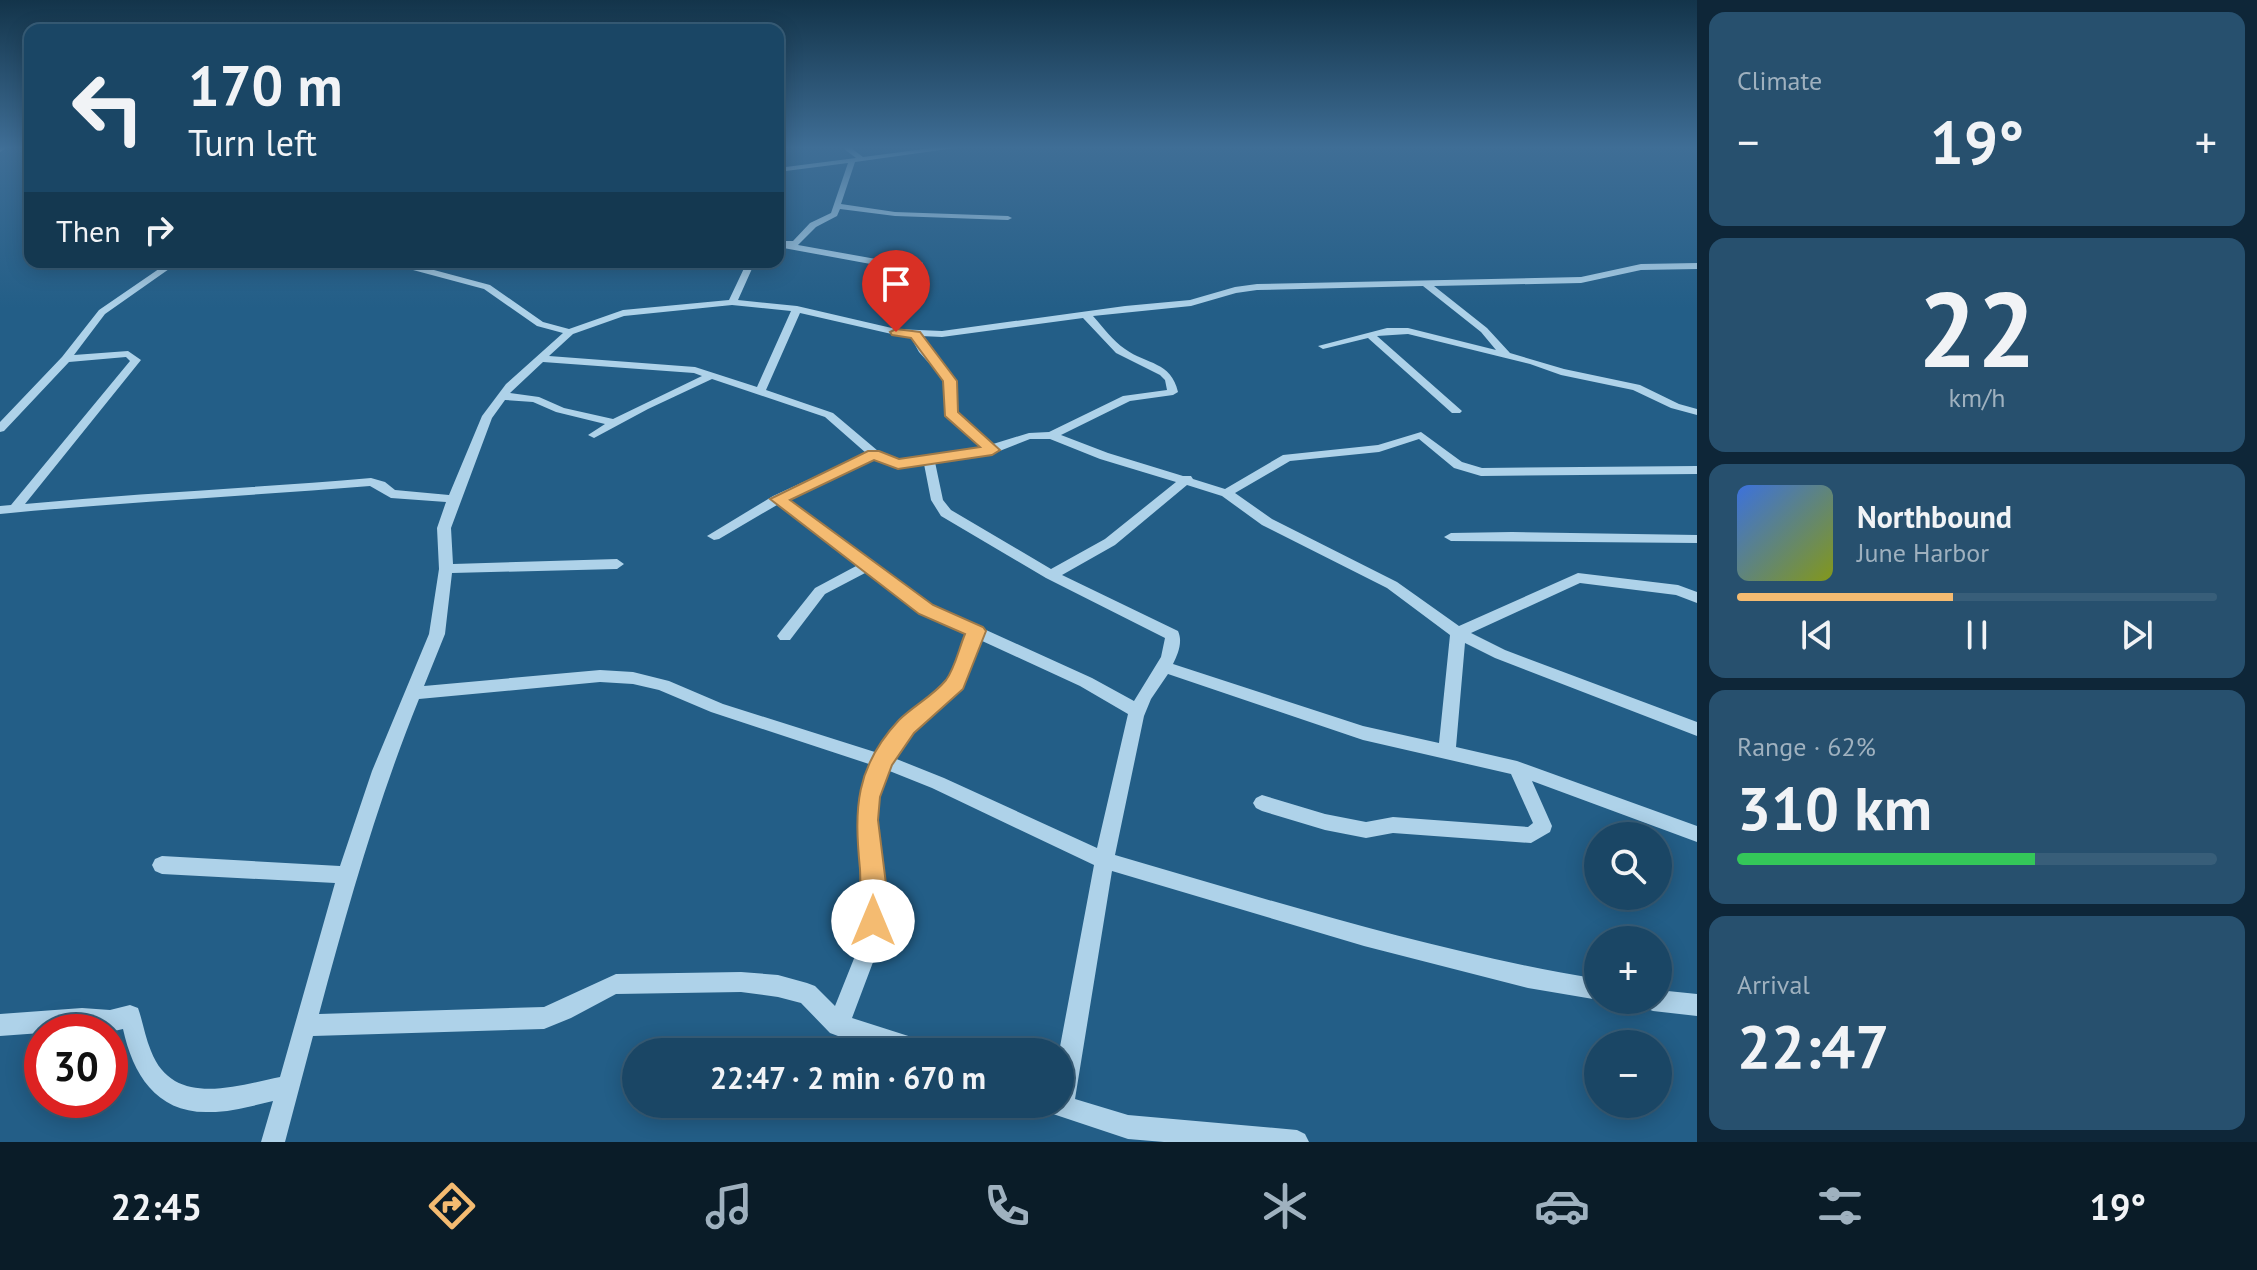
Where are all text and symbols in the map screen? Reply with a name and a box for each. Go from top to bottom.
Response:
text: 170 m [188,49,343,121]
icon: left [56,56,160,160]
text: Climate [1737,64,1822,97]
text: 19° [1930,103,2024,181]
text: − [1737,113,1759,170]
text: + [2195,113,2217,170]
text: Turn left [188,119,317,166]
icon: right [137,208,181,252]
text: Then [56,211,121,250]
pin [862,250,930,332]
text: 22 [1918,261,2036,396]
icon: arrive [874,262,918,306]
text: km/h [1949,381,2006,414]
text: Northbound [1857,497,2012,536]
text: June Harbor [1857,536,1989,569]
icon: previous [1795,613,1839,657]
icon: pause [1955,613,1999,657]
icon: next [2115,613,2159,657]
text: Range · 62% [1737,730,1876,763]
text: 310 km [1737,769,1932,847]
map controls [1584,822,1672,1118]
button: search [1584,822,1672,910]
position arrow [831,879,915,963]
button: + [1584,926,1672,1014]
text: Arrival [1737,968,1810,1001]
text: 22:47 [1737,1007,1889,1085]
speed limit sign: 30 [24,1014,128,1118]
button: − [1584,1030,1672,1118]
text: 22:47 · 2 min · 670 m [710,1058,986,1097]
icon: directions [424,1178,480,1234]
icon: music [701,1178,757,1234]
icon: phone [979,1178,1035,1234]
icon: climate [1257,1178,1313,1234]
icon: car [1534,1178,1590,1234]
icon: filters [1812,1178,1868,1234]
text: 22:45 [111,1183,202,1230]
text: 19° [2090,1183,2146,1230]

